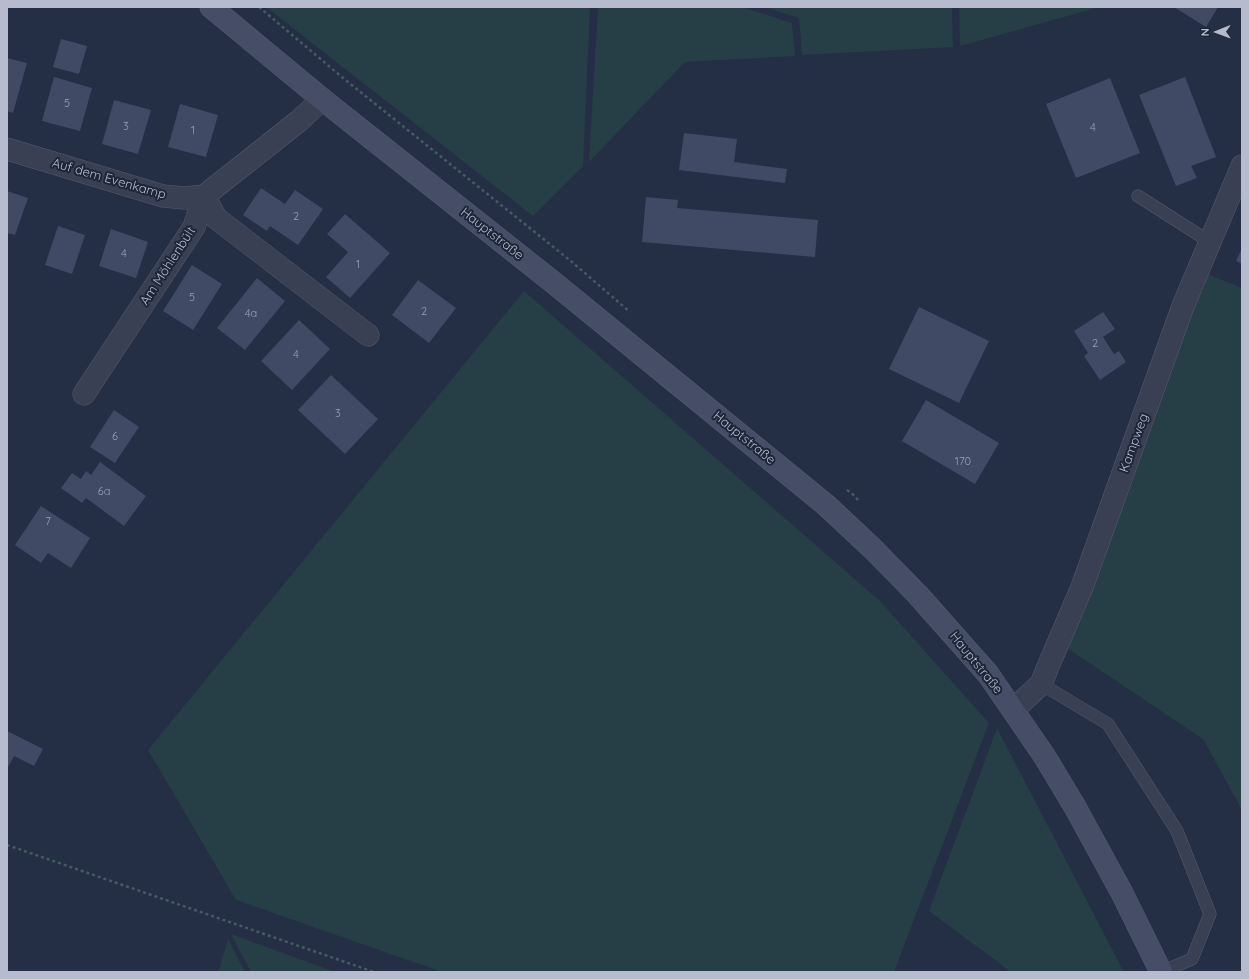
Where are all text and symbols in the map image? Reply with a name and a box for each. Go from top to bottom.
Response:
north arrow [1197,12,1237,52]
text: N [1198,28,1212,36]
house number: 5 [64,97,70,111]
house number: 3 [123,120,129,134]
house number: 4 [1090,121,1096,135]
house number: 1 [191,124,195,138]
street label: Auf dem Evenkamp [50,155,168,203]
street label: Hauptstraße [457,205,527,263]
house number: 2 [293,210,299,224]
street label: Am Möhlenbült [137,224,199,308]
house number: 4 [121,247,127,261]
house number: 1 [356,258,360,272]
house number: 5 [189,291,195,305]
house number: 2 [421,305,427,319]
house number: 4a [245,307,257,321]
house number: 2 [1092,337,1098,351]
house number: 4 [293,348,299,362]
house number: 3 [335,407,341,421]
street label: Hauptstraße [710,408,778,468]
street label: Kampweg [1116,411,1152,475]
house number: 6 [112,430,118,444]
house number: 170 [955,455,971,469]
house number: 6a [98,485,110,499]
house number: 7 [45,515,51,529]
street label: Hauptstraße [946,629,1006,697]

